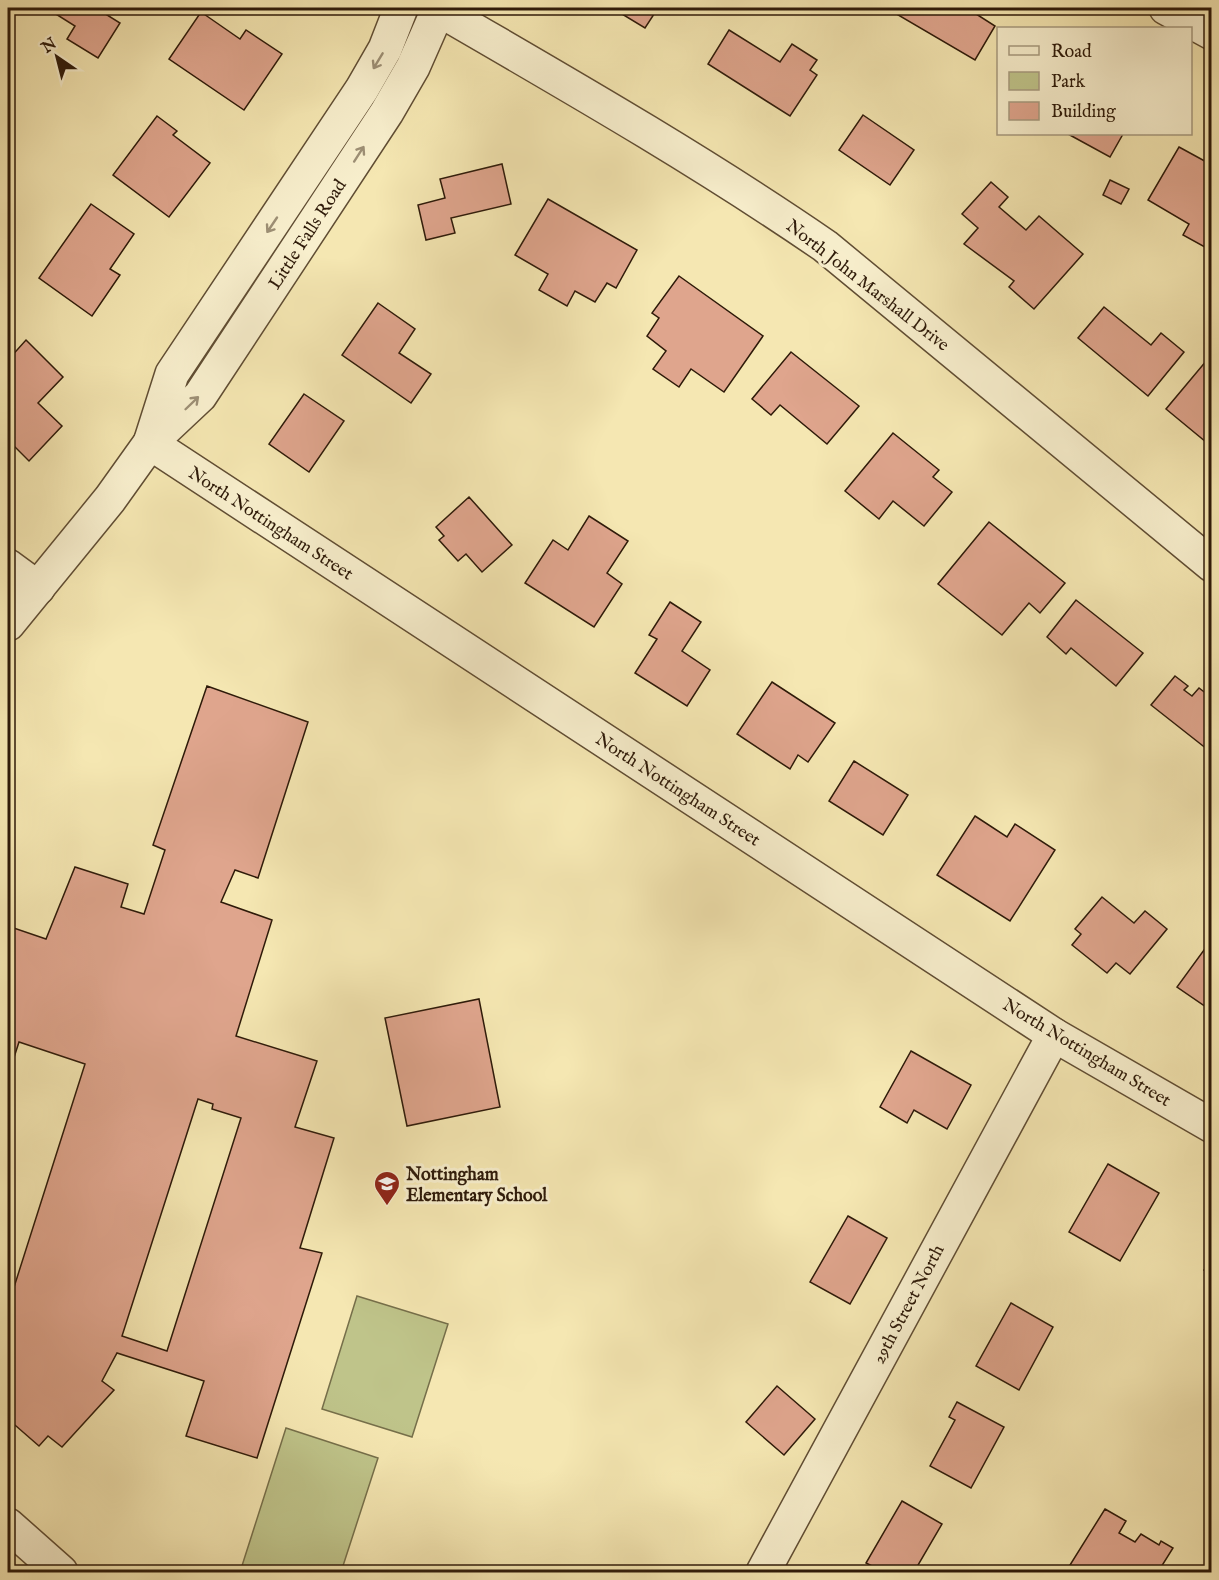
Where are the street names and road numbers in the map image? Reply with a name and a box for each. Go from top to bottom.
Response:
street label: Little Falls Road [264,175,353,294]
street label: North John Marshall Drive [781,215,953,357]
street label: North Nottingham Street [183,462,357,586]
street label: North Nottingham Street [590,728,764,852]
street label: North Nottingham Street [998,994,1175,1113]
street label: 29th Street North [868,1241,951,1368]

